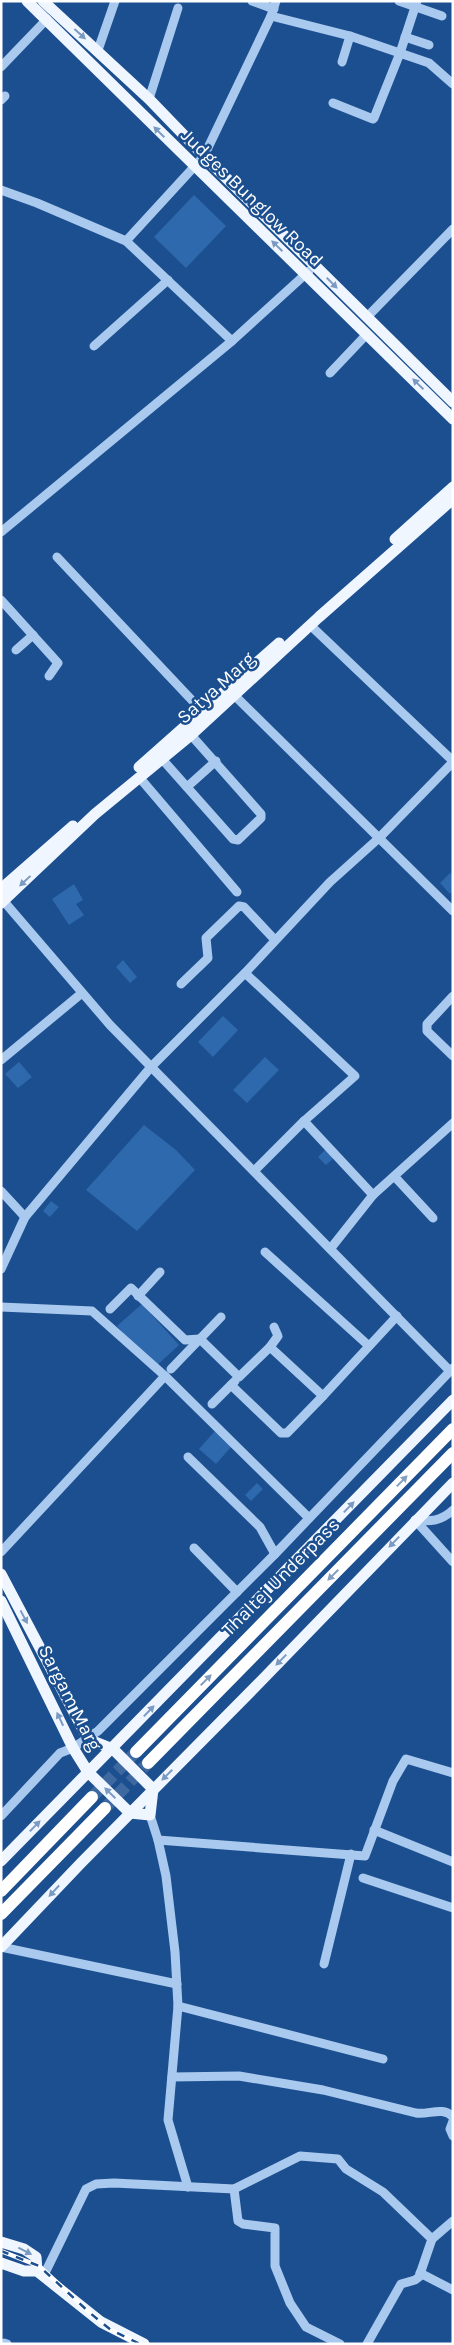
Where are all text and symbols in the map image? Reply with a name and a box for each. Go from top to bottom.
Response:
one-way arrow [73,28,86,39]
street label: Judges Bunglow Road [177,125,327,271]
one-way arrow [154,126,166,138]
one-way arrow [271,240,283,252]
one-way arrow [326,277,338,289]
one-way arrow [412,379,424,391]
street label: Satya Marg [173,647,260,729]
one-way arrow [19,875,31,887]
one-way arrow [396,1475,408,1487]
one-way arrow [343,1501,355,1513]
street label: Thaltej Underpass [218,1514,344,1640]
one-way arrow [388,1536,400,1548]
one-way arrow [327,1569,339,1581]
one-way arrow [20,1610,28,1624]
street label: Sargam Marg [34,1641,106,1755]
one-way arrow [276,1653,288,1665]
one-way arrow [200,1674,212,1686]
one-way arrow [143,1705,155,1717]
one-way arrow [55,1712,63,1726]
one-way arrow [161,1769,173,1781]
one-way arrow [104,1787,116,1799]
one-way arrow [29,1821,41,1833]
one-way arrow [48,1885,60,1897]
one-way arrow [18,2247,33,2255]

